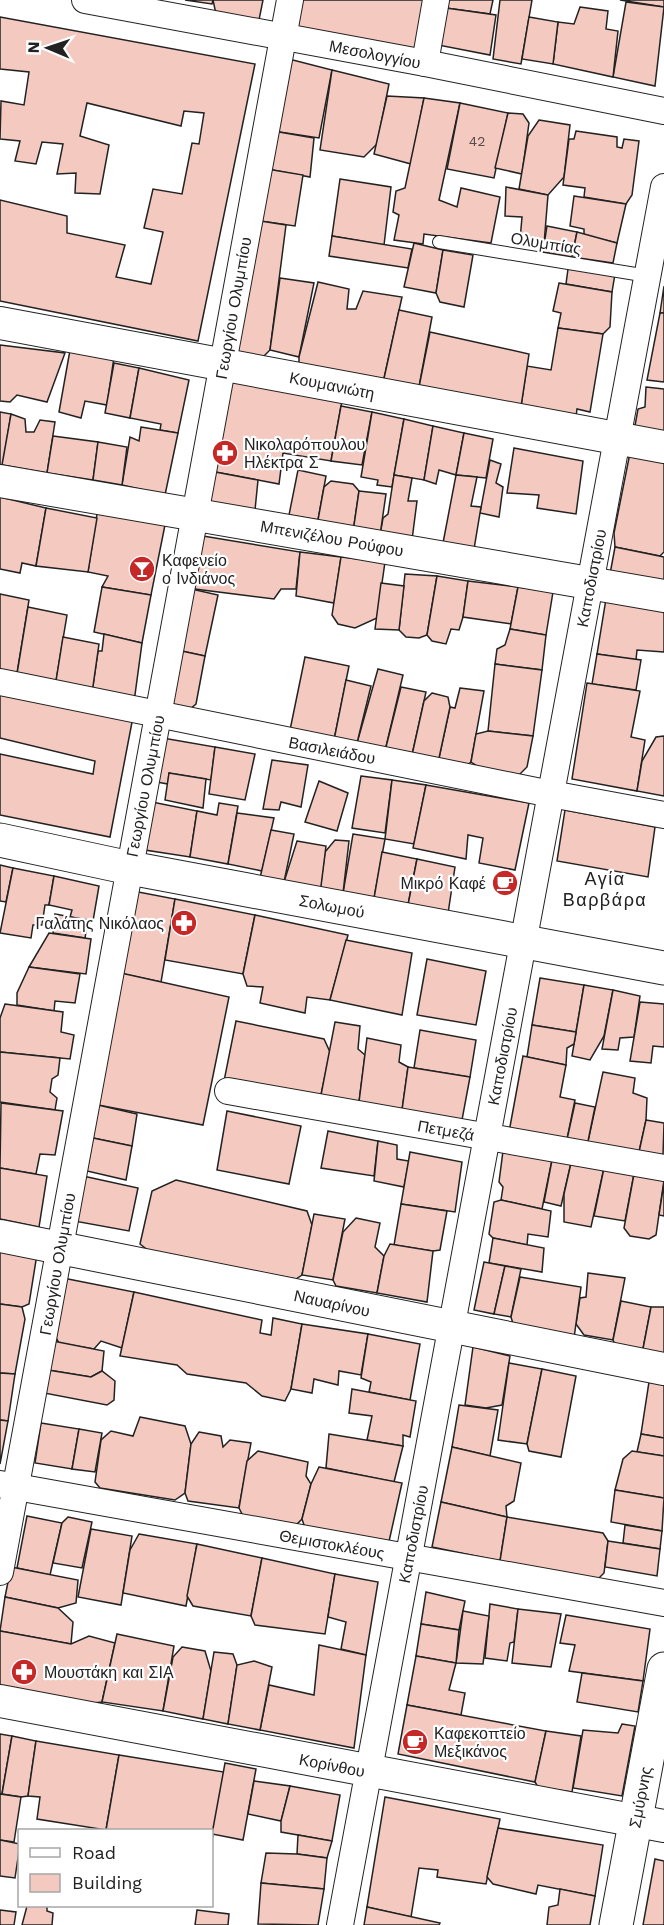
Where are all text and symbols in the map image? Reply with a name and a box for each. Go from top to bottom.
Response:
north arrow [18,18,78,78]
street label: Μεσολογγίου [328,36,422,73]
text: N [24,41,43,54]
house number: 42 [469,133,485,149]
street label: Ολυμπίας [509,229,583,258]
street label: Γεωργίου Ολυμπίου [212,236,255,381]
street label: Κουμανιώτη [288,368,376,403]
place label: Νικολαρόπουλου Ηλέκτρα Σ [244,435,365,472]
pharmacy icon: Νικολαρόπουλου Ηλέκτρα Σ [210,438,240,468]
street label: Μπενιζέλου Ρούφου [259,517,405,560]
street label: Καποδιστρίου [573,528,610,629]
place label: Καφενείο ο Ινδιάνος [162,551,235,588]
bar icon: Καφενείο ο Ινδιάνος [127,554,157,584]
street label: Γεωργίου Ολυμπίου [122,714,169,859]
street label: Βασιλειάδου [287,733,377,768]
cafe icon: Μικρό Καφέ [490,868,520,898]
district label: Αγία Βαρβάρα [563,868,647,910]
place label: Μικρό Καφέ [400,874,486,893]
street label: Σολωμού [298,891,366,922]
pharmacy icon: Γαλάτης Νικόλαος [169,908,199,938]
place label: Γαλάτης Νικόλαος [35,914,164,933]
street label: Καποδιστρίου [484,1006,521,1107]
street label: Πετμεζά [416,1116,476,1145]
street label: Γεωργίου Ολυμπίου [36,1192,79,1337]
street label: Ναυαρίνου [292,1286,372,1321]
street label: Καποδιστρίου [395,1484,432,1585]
street label: Θεμιστοκλέους [278,1526,386,1563]
pharmacy icon: Μουστάκη και ΣΙΑ [9,1657,39,1687]
place label: Μουστάκη και ΣΙΑ [44,1663,174,1682]
place label: Καφεκοπτείο Μεξικάνος [434,1724,526,1761]
cafe icon: Καφεκοπτείο Μεξικάνος [400,1727,430,1757]
street label: Κορίνθου [297,1750,366,1781]
street label: Σμύρνης [625,1764,656,1829]
legend [18,1829,213,1907]
text: Road [72,1842,116,1863]
text: Building [72,1872,142,1893]

